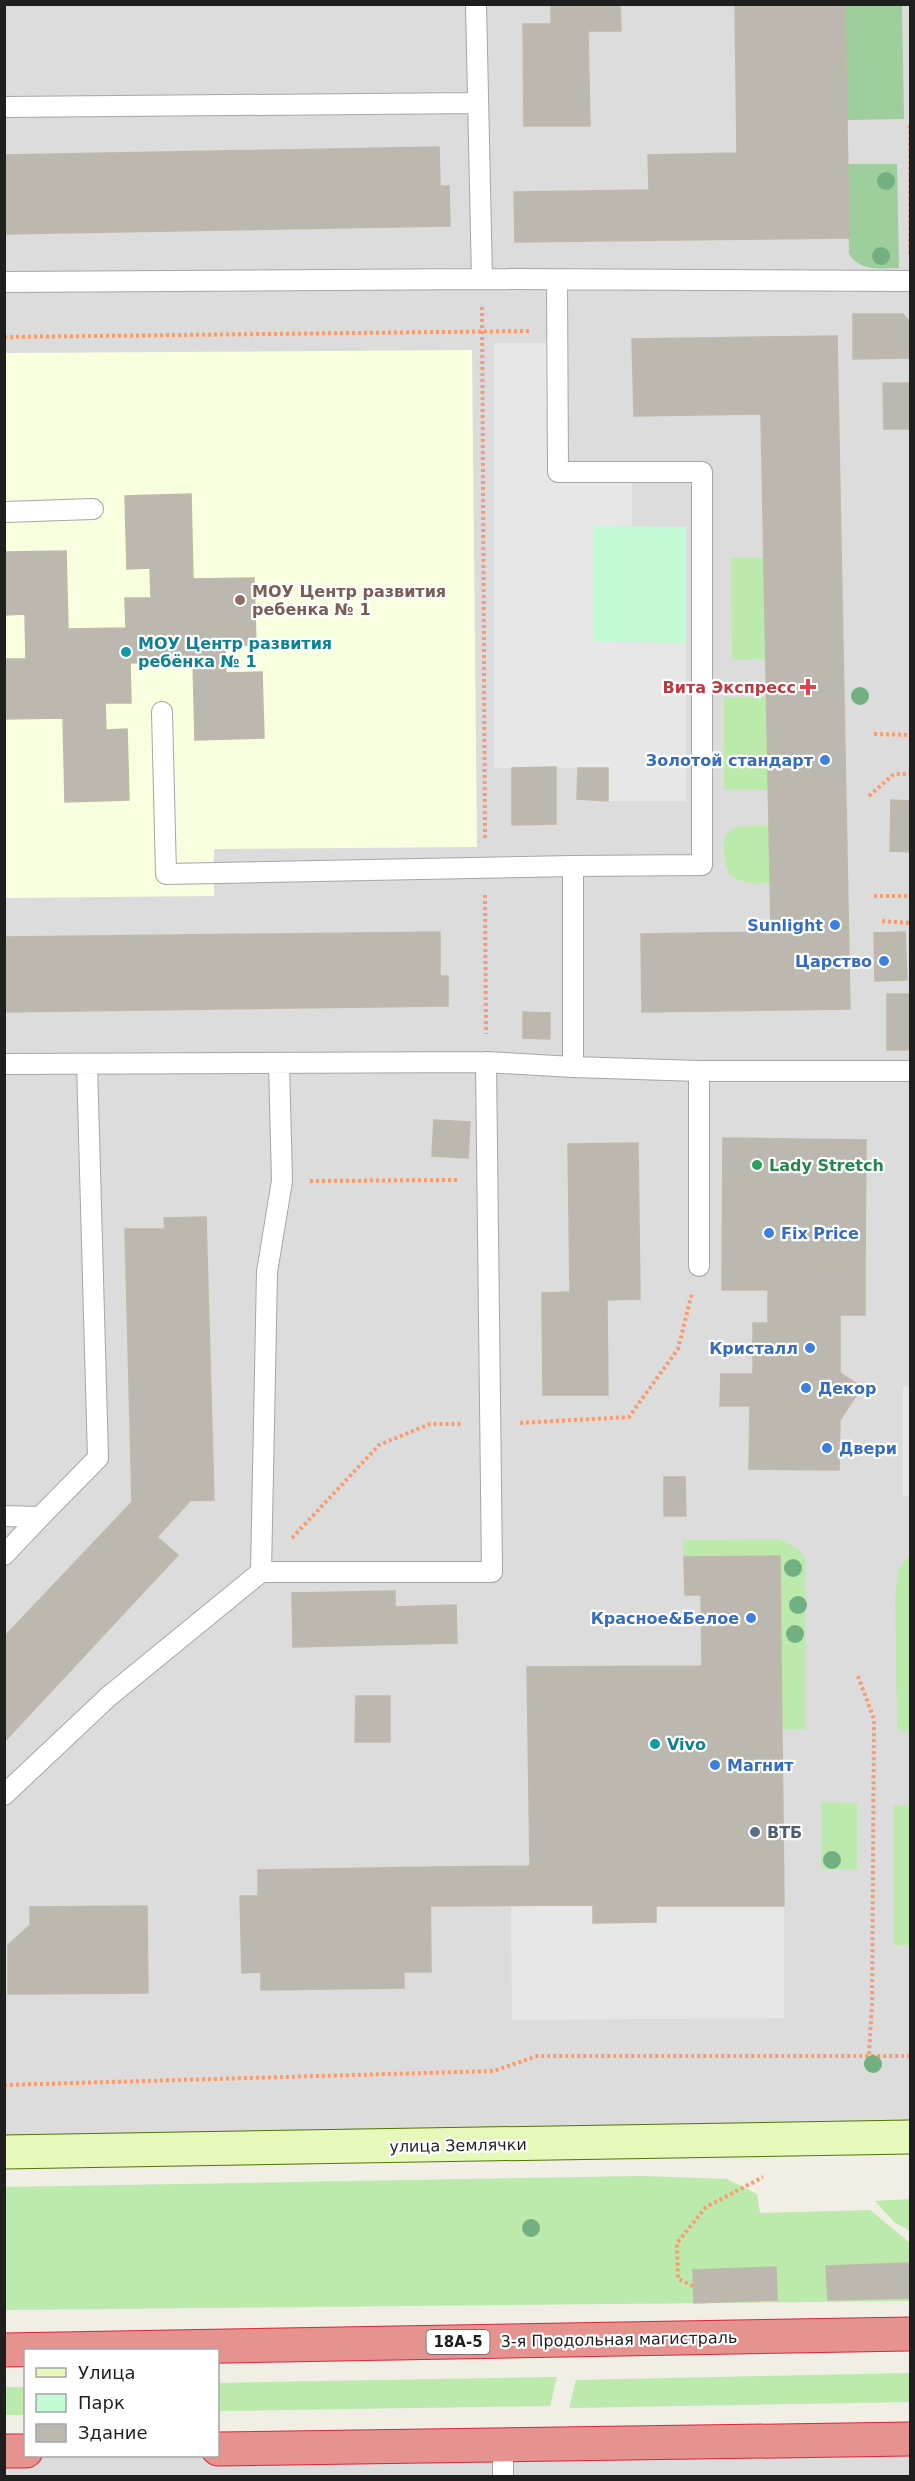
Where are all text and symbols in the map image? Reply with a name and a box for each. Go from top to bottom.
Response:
place label: МОУ Центр развития ребенка № 1 [252,582,446,619]
marker: МОУ Центр развития ребенка № 1 [233,593,247,607]
place label: МОУ Центр развития ребёнка № 1 [138,634,332,671]
marker: МОУ Центр развития ребёнка № 1 [119,645,133,659]
place label: Вита Экспресс [663,678,796,697]
marker: Вита Экспресс [801,680,815,694]
place label: Золотой стандарт [646,751,814,770]
marker: Золотой стандарт [818,753,832,767]
place label: Sunlight [747,916,823,935]
marker: Sunlight [828,918,842,932]
place label: Царство [795,952,872,971]
marker: Царство [877,954,891,968]
place label: Lady Stretch [769,1156,884,1175]
marker: Lady Stretch [750,1158,764,1172]
place label: Fix Price [781,1224,859,1243]
marker: Fix Price [762,1226,776,1240]
place label: Кристалл [709,1339,798,1358]
marker: Кристалл [803,1341,817,1355]
place label: Декор [818,1379,876,1398]
marker: Декор [799,1381,813,1395]
place label: Двери [839,1439,897,1458]
marker: Двери [820,1441,834,1455]
place label: Красное&Белое [591,1609,739,1628]
marker: Красное&Белое [744,1611,758,1625]
place label: Vivo [667,1735,706,1754]
marker: Vivo [648,1737,662,1751]
place label: Магнит [727,1756,794,1775]
marker: Магнит [708,1758,722,1772]
place label: ВТБ [767,1823,802,1842]
marker: ВТБ [748,1825,762,1839]
street label: улица Землячки [389,2135,527,2156]
street label: 3-я Продольная магистраль [501,2328,737,2351]
road number: 18А-5 [426,2330,490,2354]
legend [24,2349,219,2457]
text: Улица [78,2362,135,2383]
text: Парк [78,2392,125,2413]
text: Здание [78,2422,148,2443]

